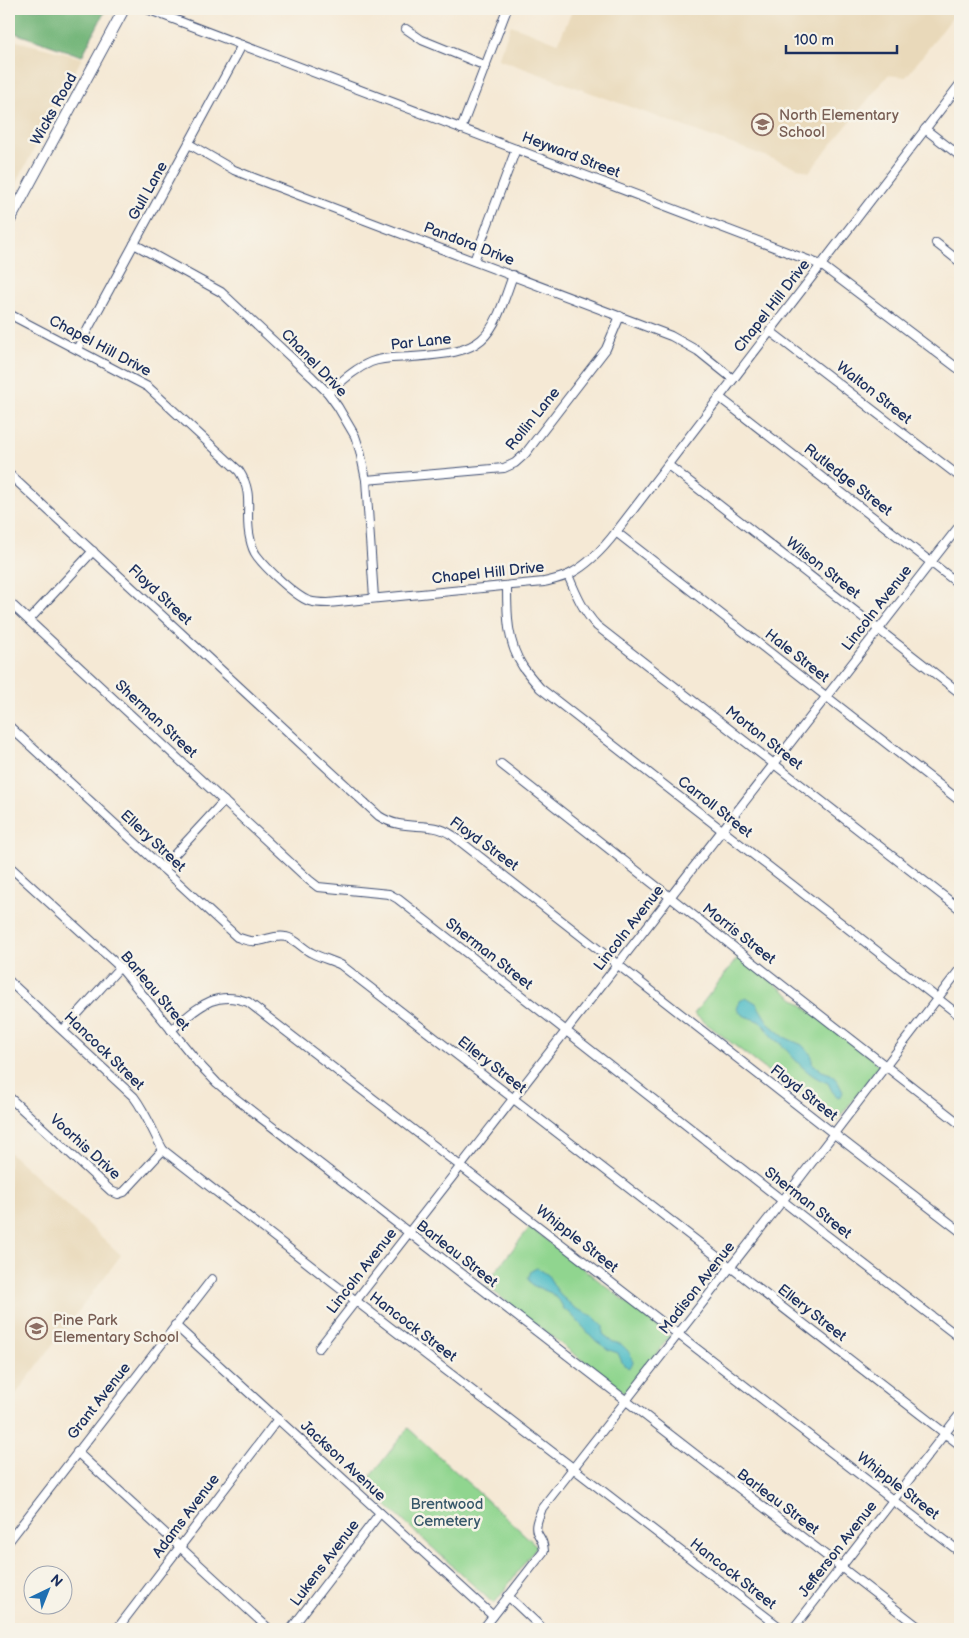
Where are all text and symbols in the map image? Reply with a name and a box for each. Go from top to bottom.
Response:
scale bar [786,22,898,54]
text: 100 m [794,31,834,50]
street label: Wicks Road [26,70,82,148]
place label: North Elementary School [779,106,899,142]
school or university icon: North Elementary School [751,112,775,136]
street label: Heyward Street [519,128,623,183]
street label: Gull Lane [124,158,172,224]
street label: Pandora Drive [421,218,517,270]
street label: Chapel Hill Drive [730,256,814,356]
street label: Chapel Hill Drive [46,311,154,381]
street label: Chanel Drive [277,325,351,401]
street label: Par Lane [390,329,452,355]
street label: Walton Street [832,358,916,429]
street label: Rollin Lane [502,383,564,454]
street label: Rutledge Street [800,440,896,521]
street label: Wilson Street [782,533,864,603]
street label: Chapel Hill Drive [431,558,545,588]
street label: Floyd Street [124,561,196,630]
street label: Lincoln Avenue [838,561,916,655]
street label: Hale Street [761,625,833,687]
street label: Sherman Street [111,676,202,762]
street label: Morton Street [721,702,807,774]
street label: Carroll Street [674,772,757,842]
street label: Ellery Street [116,806,190,876]
street label: Floyd Street [446,813,522,876]
street label: Lincoln Avenue [590,881,668,975]
street label: Morris Street [698,899,780,969]
street label: Sherman Street [441,914,537,994]
street label: Barleau Street [116,947,194,1035]
street label: Hancock Street [60,1008,149,1094]
street label: Ellery Street [454,1032,531,1098]
street label: Floyd Street [766,1061,842,1125]
street label: Voorhis Drive [46,1110,125,1184]
street label: Sherman Street [760,1163,856,1243]
street label: Whipple Street [532,1201,622,1277]
street label: Barleau Street [412,1216,502,1292]
street label: Lincoln Avenue [323,1224,401,1318]
street label: Madison Avenue [655,1238,739,1338]
street label: Ellery Street [774,1280,851,1346]
street label: Hancock Street [365,1288,461,1366]
place label: Pine Park Elementary School [53,1311,179,1347]
school or university icon: Pine Park Elementary School [25,1317,49,1341]
street label: Grant Avenue [63,1359,135,1443]
street label: Jackson Avenue [296,1416,390,1506]
street label: Whipple Street [853,1448,943,1524]
street label: Barleau Street [733,1465,823,1539]
street label: Adams Avenue [148,1470,224,1562]
park label: Brentwood Cemetery [411,1495,483,1531]
street label: Jefferson Avenue [794,1497,882,1601]
street label: Lukens Avenue [286,1516,364,1610]
street label: Hancock Street [686,1534,780,1614]
north arrow [22,1566,72,1616]
text: N [47,1571,66,1591]

